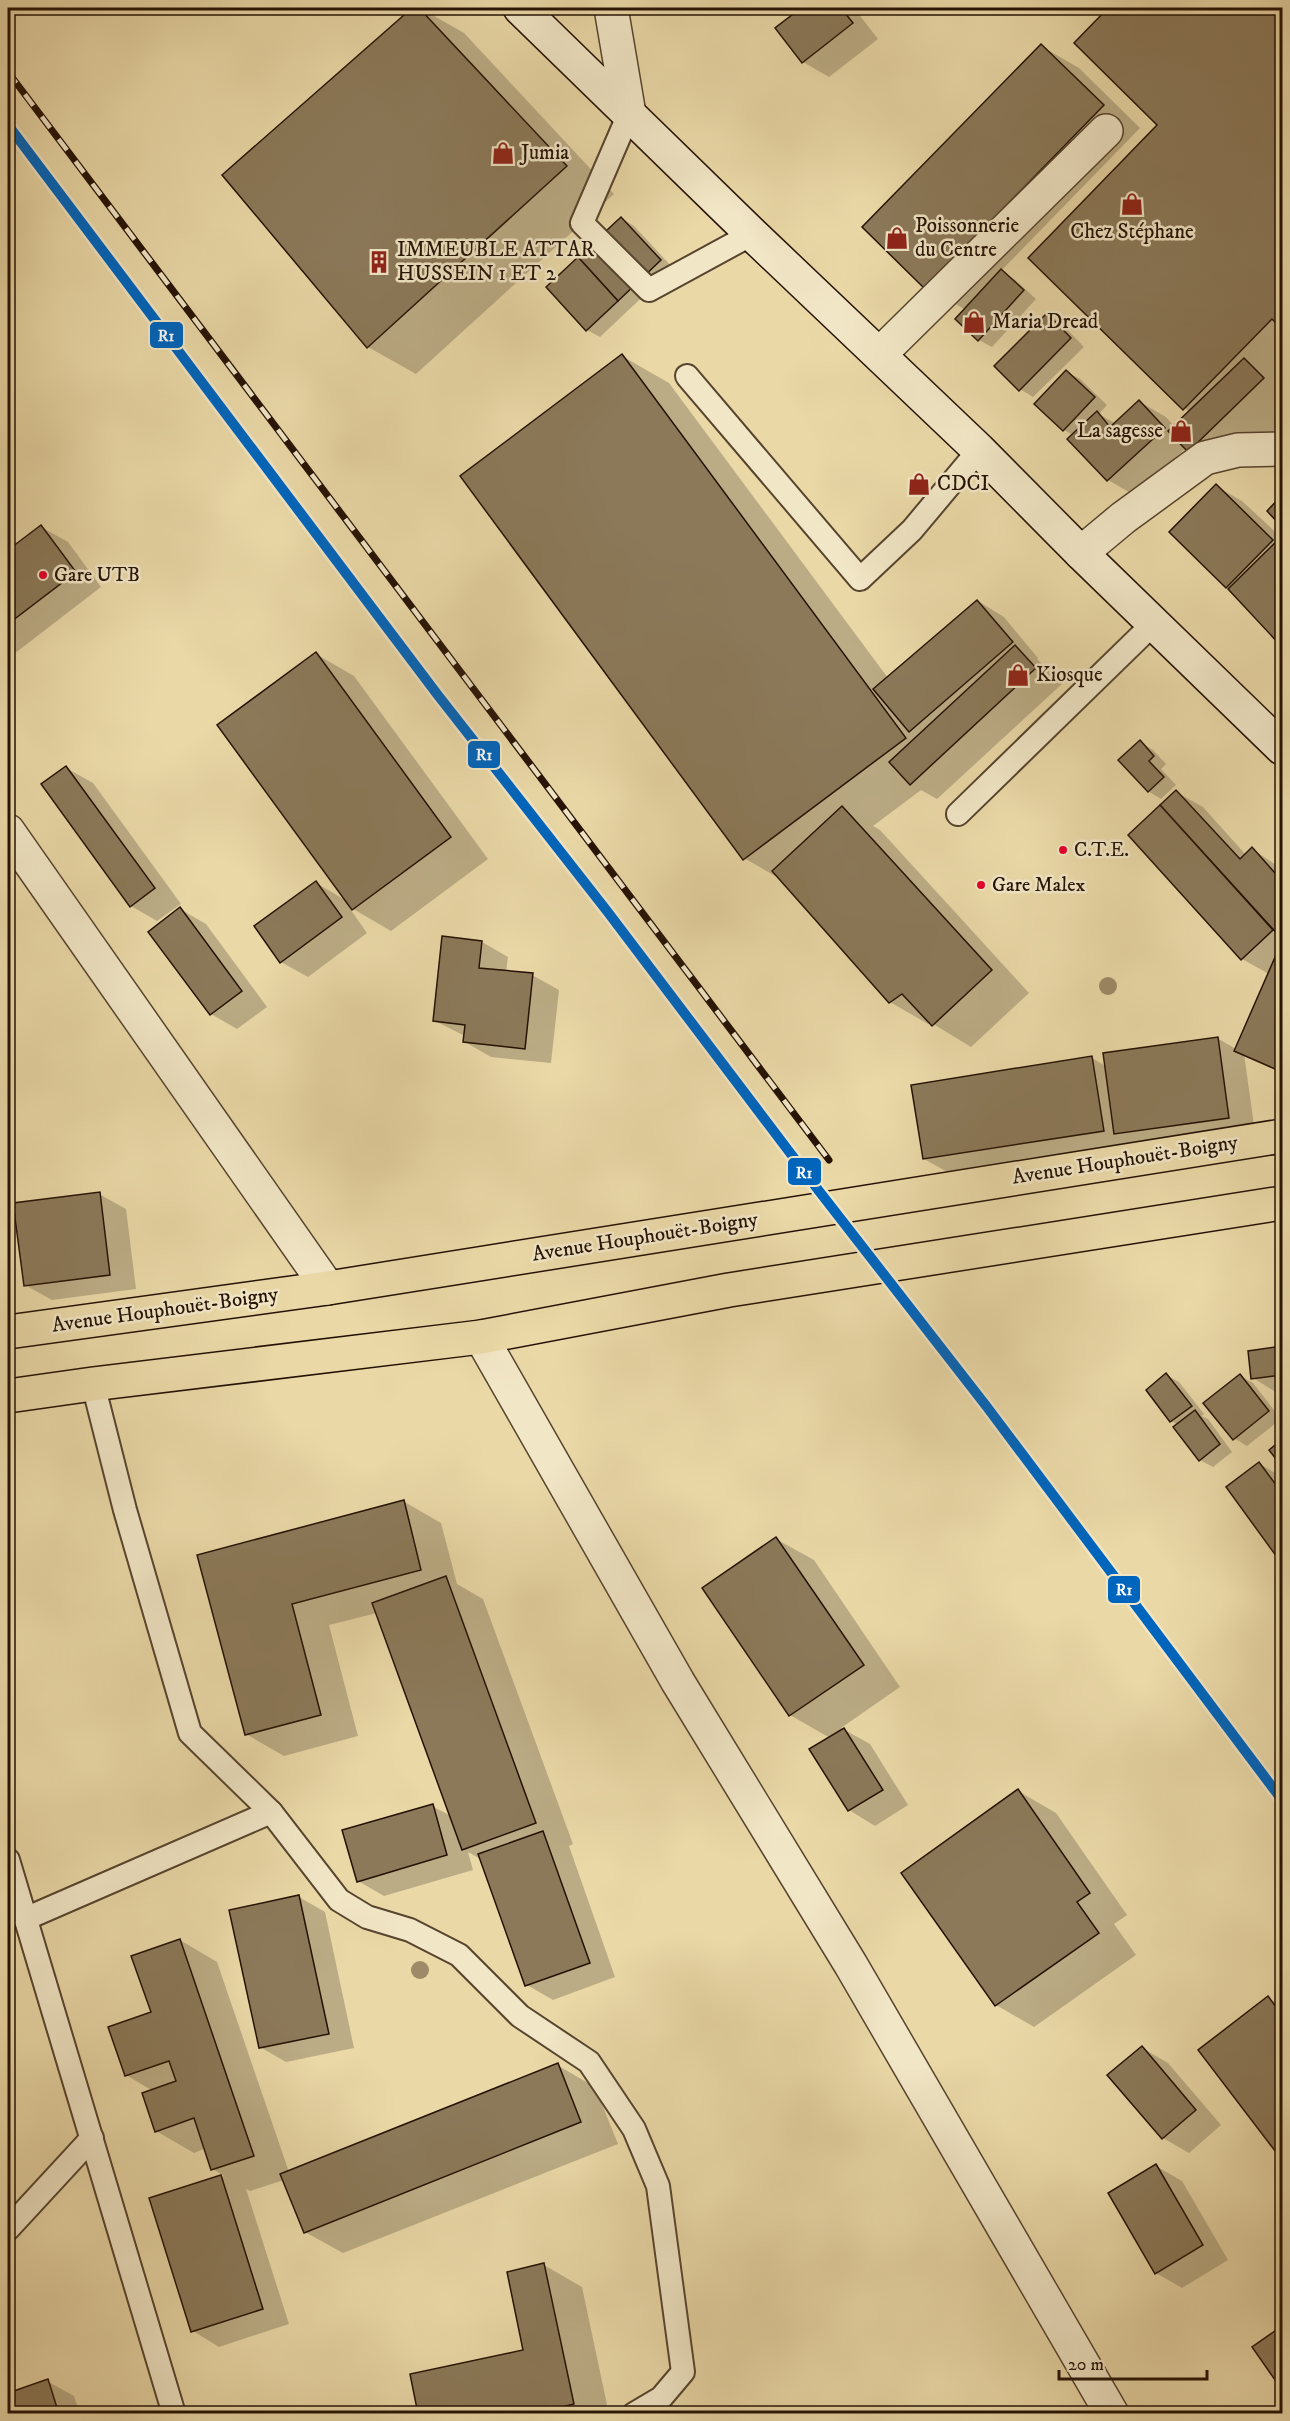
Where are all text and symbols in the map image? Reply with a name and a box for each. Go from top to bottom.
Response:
shop icon: Jumia [490,140,516,166]
place label: Jumia [519,140,569,166]
shop icon: Chez Stéphane [1119,191,1145,217]
place label: Poissonnerie du Centre [915,213,1019,263]
place label: Chez Stéphane [1070,219,1194,245]
shop icon: Poissonnerie du Centre [884,225,910,251]
place label: IMMEUBLE ATTAR HUSSEIN 1 ET 2 [397,237,595,287]
building icon: IMMEUBLE ATTAR HUSSEIN 1 ET 2 [366,249,392,275]
shop icon: Maria Dread [961,309,987,335]
place label: Maria Dread [992,309,1099,335]
line badge: R1 [149,321,184,349]
text: R1 [158,326,174,346]
place label: La sagesse [1077,418,1163,444]
shop icon: La sagesse [1168,418,1194,444]
shop icon: CDCI [906,471,932,497]
place label: CDCI [937,471,989,497]
place label: Gare UTB [54,563,140,588]
marker: Gare UTB [37,569,49,581]
shop icon: Kiosque [1005,662,1031,688]
place label: Kiosque [1036,662,1103,688]
line badge: R1 [467,740,501,769]
text: R1 [476,745,492,765]
place label: C.T.E. [1074,838,1129,863]
marker: C.T.E. [1057,844,1069,856]
place label: Gare Malex [992,873,1085,898]
marker: Gare Malex [975,879,987,891]
street label: Avenue Houphouët-Boigny [1010,1129,1241,1191]
line badge: R1 [787,1157,822,1186]
text: R1 [796,1163,812,1183]
street label: Avenue Houphouët-Boigny [530,1206,761,1268]
street label: Avenue Houphouët-Boigny [50,1281,281,1339]
line badge: R1 [1107,1575,1141,1604]
text: R1 [1116,1580,1132,1600]
scale bar [1059,2343,1208,2381]
text: 20 m [1068,2354,1104,2376]

